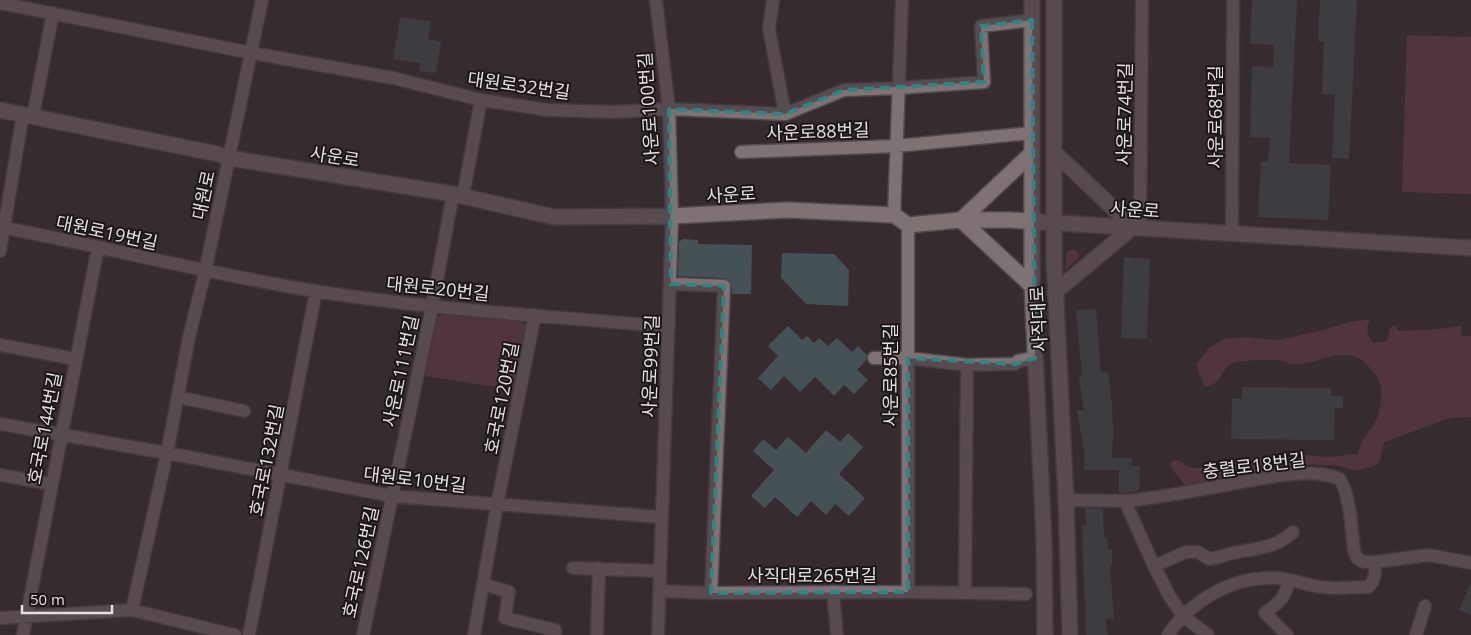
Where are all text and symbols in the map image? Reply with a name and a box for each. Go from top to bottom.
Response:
street label: 사운로100번길 [632,51,664,167]
street label: 사운로74번길 [1111,62,1137,166]
street label: 사운로68번길 [1203,65,1227,169]
street label: 대원로32번길 [466,66,572,104]
street label: 사운로88번길 [766,117,870,145]
street label: 사운로 [309,140,361,172]
street label: 대원로 [186,168,220,222]
street label: 사운로 [706,181,756,207]
street label: 사운로 [1109,195,1161,223]
street label: 대원로19번길 [54,210,160,254]
street label: 대원로20번길 [385,271,491,305]
street label: 사직대로 [1024,285,1052,353]
street label: 사운로111번길 [376,313,424,429]
street label: 사운로99번길 [636,314,664,418]
street label: 사운로85번길 [878,323,902,427]
street label: 호국로120번길 [478,340,524,456]
street label: 호국로144번길 [21,370,67,486]
street label: 호국로132번길 [243,402,289,518]
street label: 충렬로18번길 [1201,447,1307,483]
street label: 대원로10번길 [362,461,468,497]
street label: 호국로126번길 [336,504,384,620]
street label: 사직대로265번길 [747,563,877,587]
scale bar [22,582,112,614]
text: 50 m [30,589,65,609]

